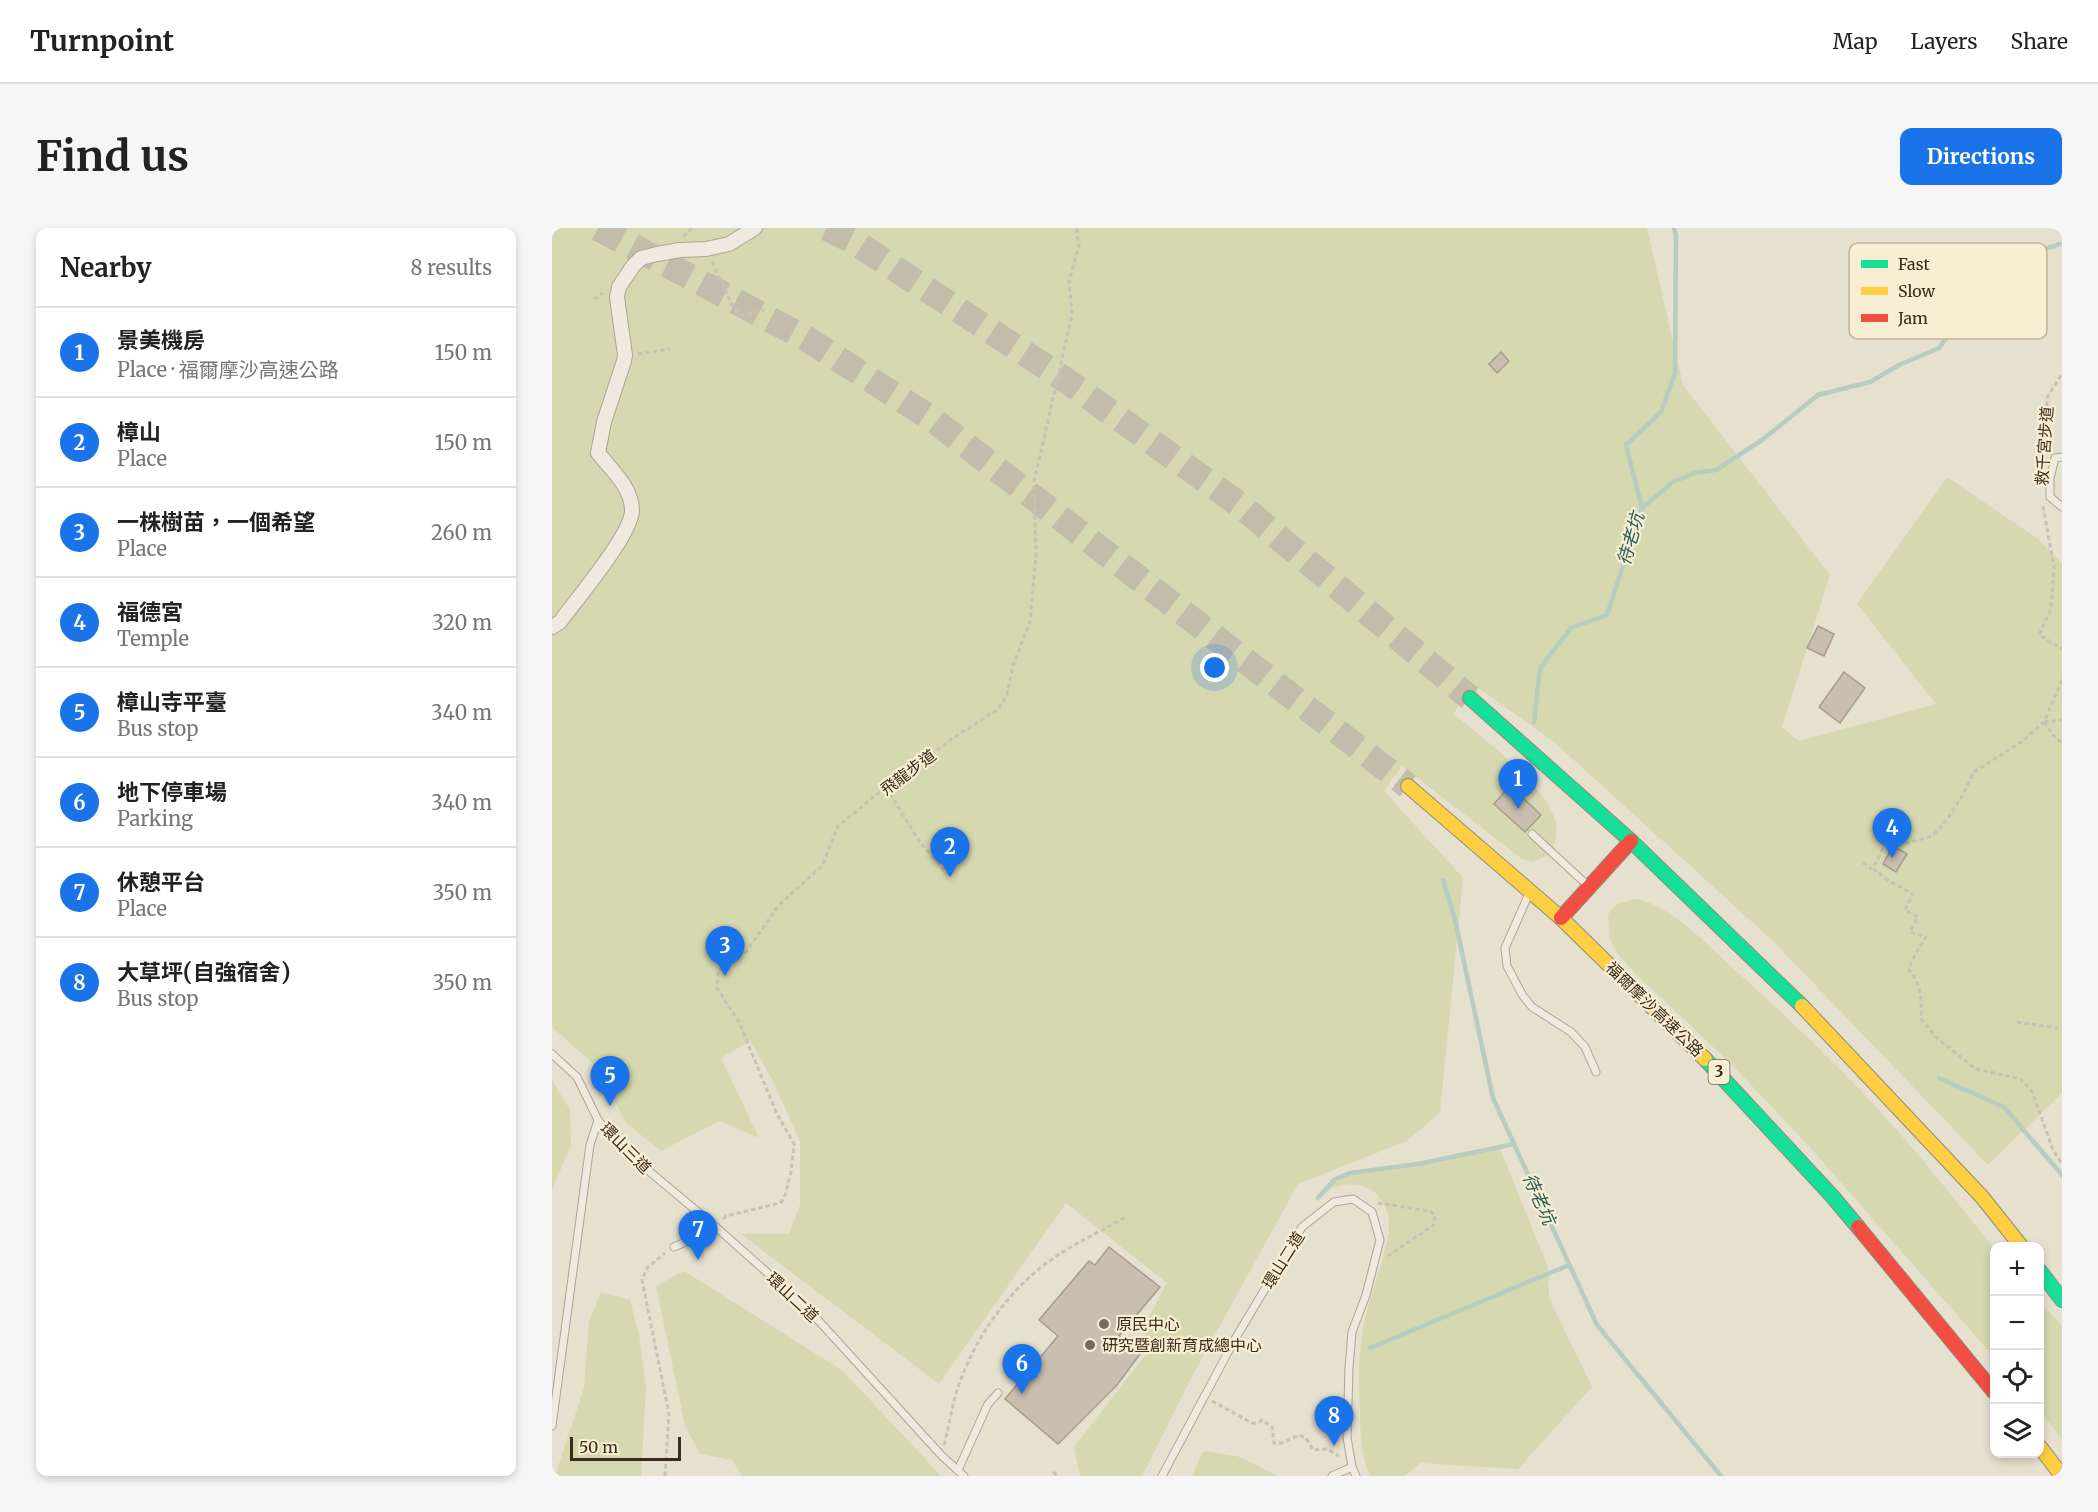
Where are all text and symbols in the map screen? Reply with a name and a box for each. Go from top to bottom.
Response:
text: Turnpoint [30,23,174,59]
text: Map [1833,28,1878,55]
text: Layers [1911,28,1978,55]
text: Share [2011,28,2068,55]
button: Directions [1900,128,2062,185]
text: Find us [36,130,189,182]
legend [1849,243,2047,339]
text: Nearby [60,251,152,284]
text: Fast [1898,254,1931,274]
text: 8 results [410,255,492,280]
text: Slow [1898,281,1936,301]
text: Jam [1897,308,1928,328]
text: 景美機房 [117,326,205,354]
text: 1 [75,340,84,365]
text: 150 m [435,340,492,365]
text: Place · 福爾摩沙高速公路 [117,357,339,382]
street label: 救千宮步道 [2031,405,2057,487]
text: 樟山 [117,418,161,446]
text: 2 [74,430,85,455]
text: 150 m [435,430,492,455]
text: Place [117,446,167,471]
water label: 待老坑 [1612,507,1650,568]
text: 一株樹苗，一個希望 [117,508,315,536]
text: 3 [74,520,85,545]
text: 260 m [431,520,492,545]
text: Place [117,536,167,561]
text: 福德宮 [117,598,183,626]
text: 4 [73,610,86,635]
text: 320 m [432,610,492,635]
text: Temple [117,626,189,651]
your location [1200,653,1229,682]
text: 樟山寺平臺 [117,688,227,716]
text: 5 [74,700,85,725]
text: 340 m [431,700,492,725]
text: Bus stop [117,716,199,741]
street label: 飛龍步道 [876,745,940,799]
pin: 1 [1498,760,1538,809]
text: 地下停車場 [117,778,227,806]
text: 6 [73,790,86,815]
text: 340 m [431,790,492,815]
text: Parking [117,806,193,831]
pin: 4 [1872,808,1912,858]
pin: 2 [930,828,970,877]
text: 休憩平台 [117,868,205,896]
text: 7 [74,880,86,905]
text: 350 m [433,880,492,905]
text: Place [117,896,167,921]
pin: 3 [706,926,744,976]
street label: 福爾摩沙高速公路 [1602,957,1708,1061]
text: 大草坪(自強宿舍) [117,958,290,986]
text: 8 [73,970,86,995]
text: 350 m [433,970,492,995]
text: Bus stop [117,986,199,1011]
pin: 5 [590,1056,630,1106]
road number: 3 [1708,1060,1730,1084]
street label: 環山三道 [596,1118,656,1178]
water label: 待老坑 [1518,1169,1562,1231]
pin: 7 [678,1210,718,1260]
street label: 環山二道 [1258,1228,1308,1292]
map controls [1990,1242,2044,1458]
button: + [1990,1242,2044,1296]
street label: 環山二道 [763,1268,823,1326]
button: − [1990,1296,2044,1350]
place label: 原民中心 [1116,1314,1180,1334]
marker: 原民中心 [1097,1317,1111,1331]
place label: 研究暨創新育成總中心 [1102,1335,1262,1355]
marker: 研究暨創新育成總中心 [1083,1338,1097,1352]
pin: 6 [1002,1344,1042,1394]
button: locate [1990,1350,2044,1404]
pin: 8 [1314,1396,1354,1446]
button: layers [1990,1404,2044,1458]
scale bar [570,1434,681,1462]
text: 50 m [579,1437,618,1457]

